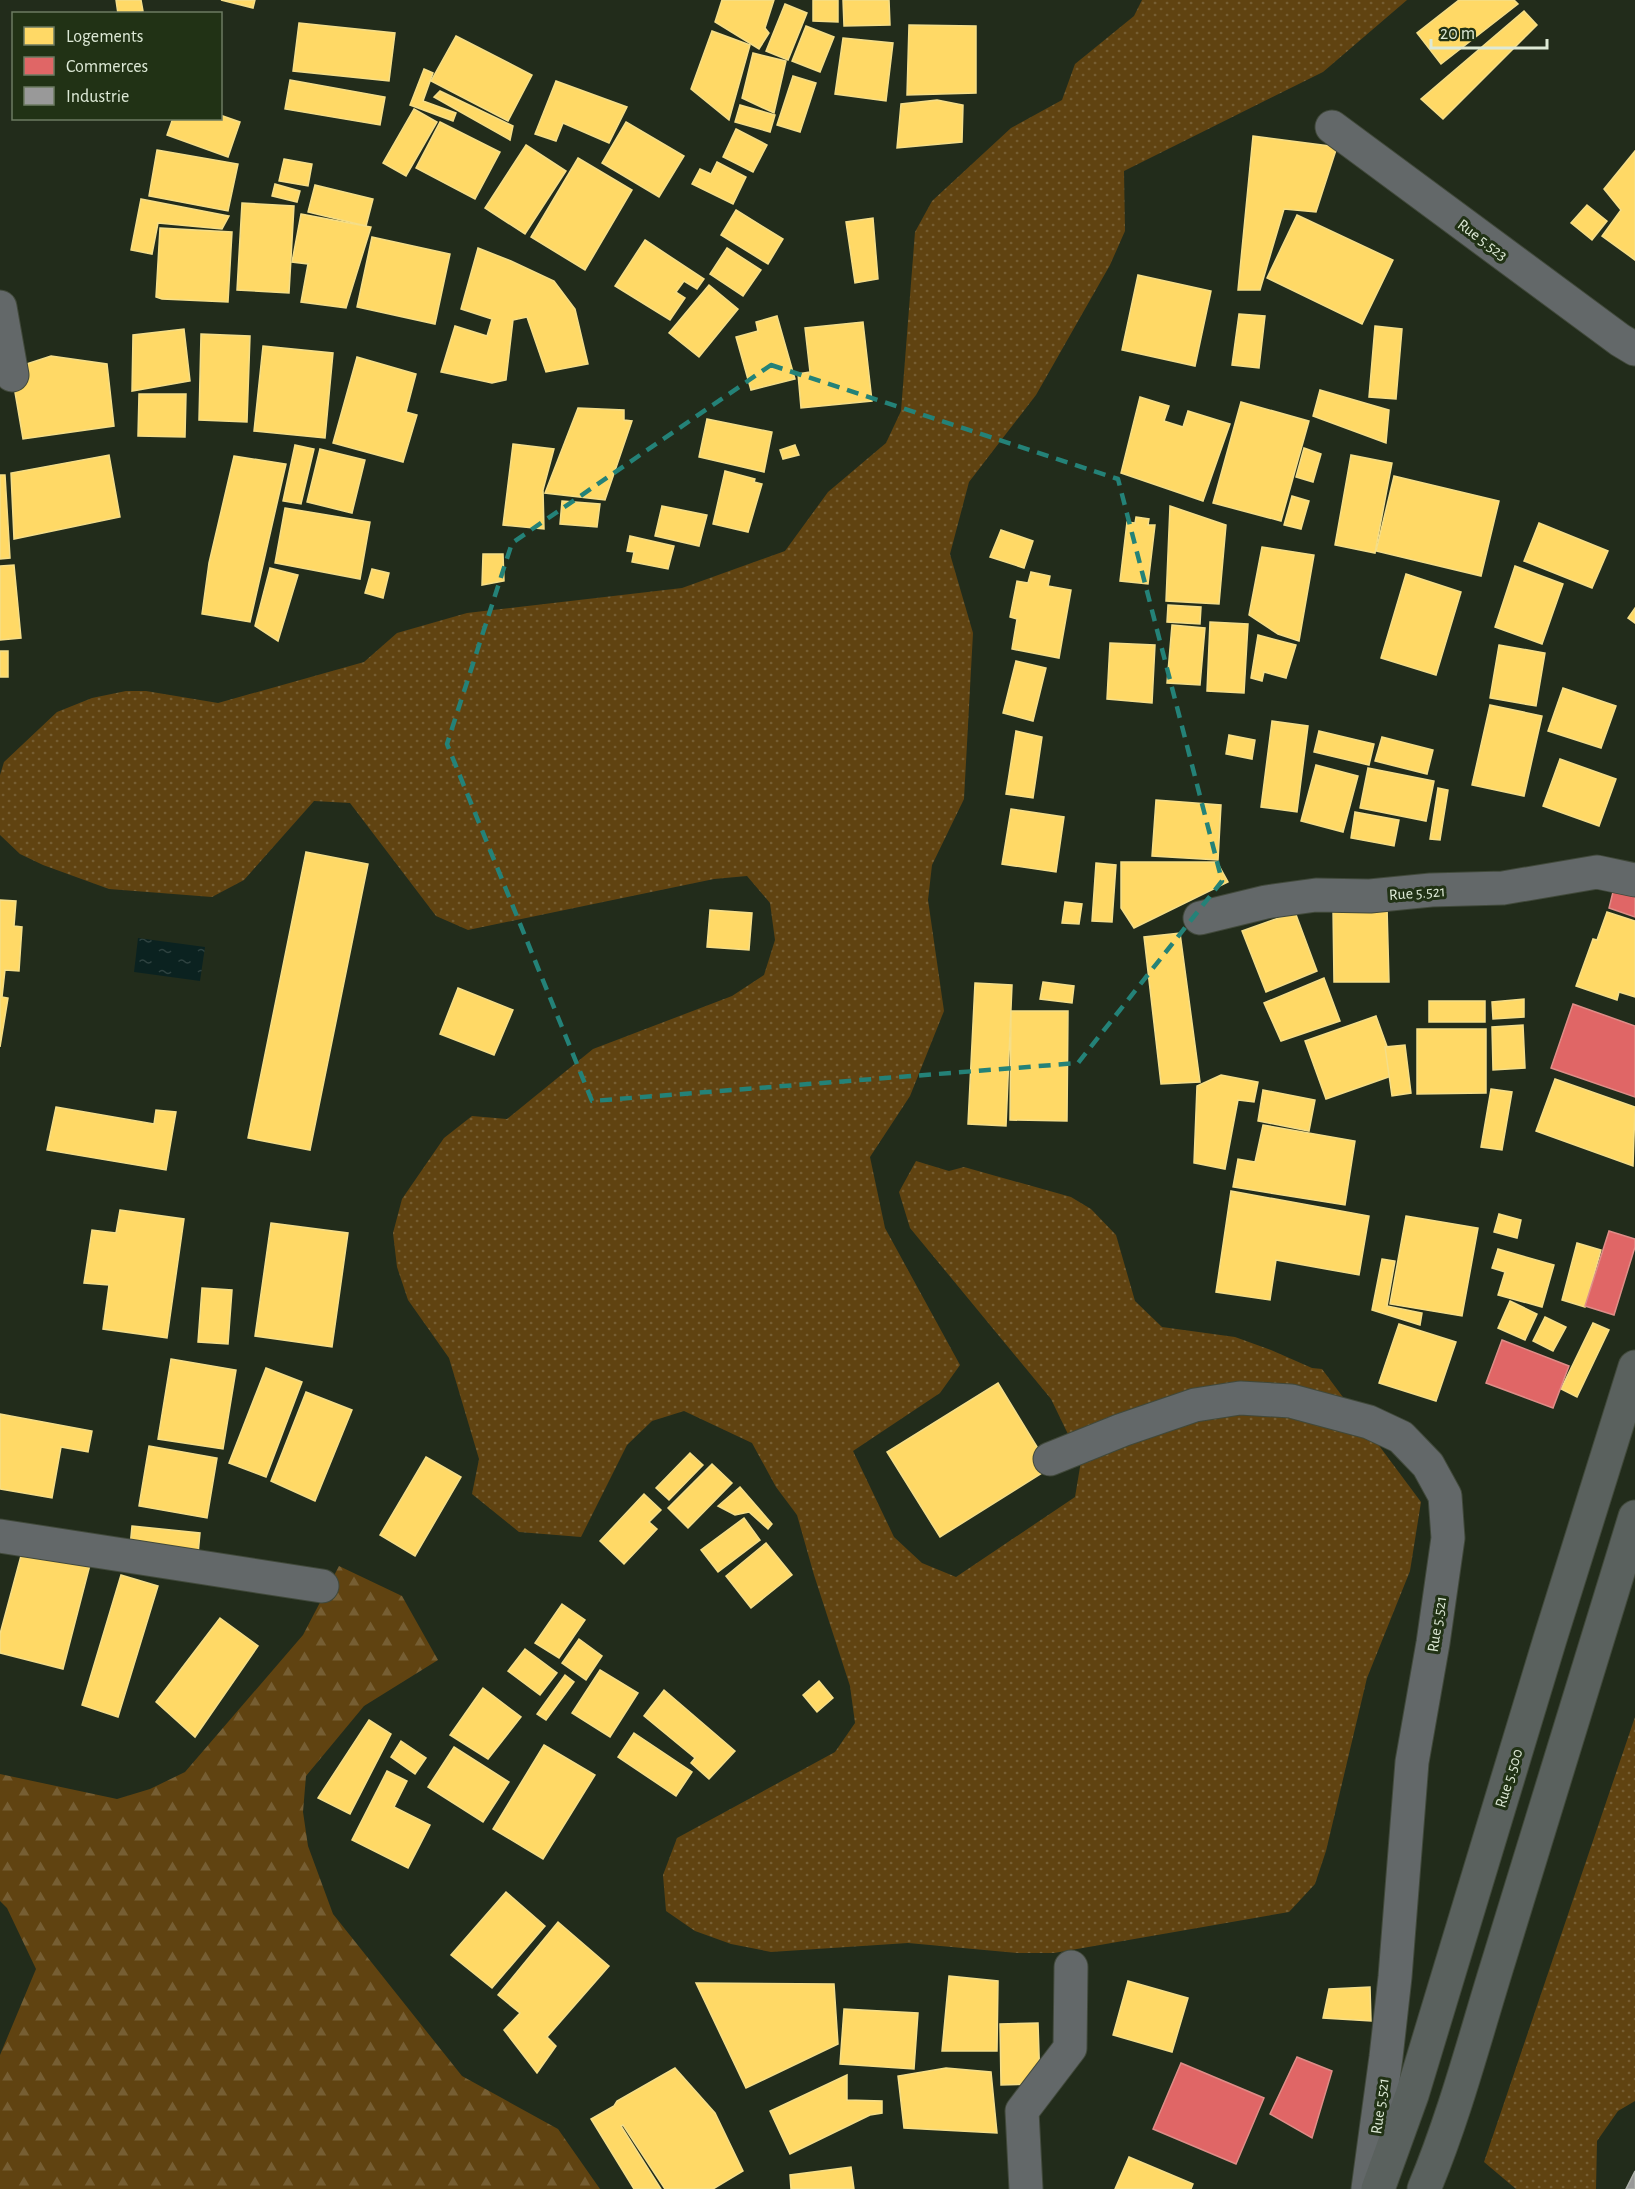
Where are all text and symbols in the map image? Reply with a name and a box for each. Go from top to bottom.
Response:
legend [12,12,222,120]
scale bar [1431,12,1546,50]
text: 20 m [1440,25,1475,43]
text: Logements [66,28,144,46]
text: Commerces [66,58,148,76]
text: Industrie [66,88,129,106]
street label: Rue 5.523 [1455,216,1510,264]
street label: Rue 5.521 [1388,883,1446,903]
street label: Rue 5.521 [1425,1595,1449,1653]
street label: Rue 5.500 [1492,1747,1525,1810]
street label: Rue 5.521 [1368,2077,1392,2135]

